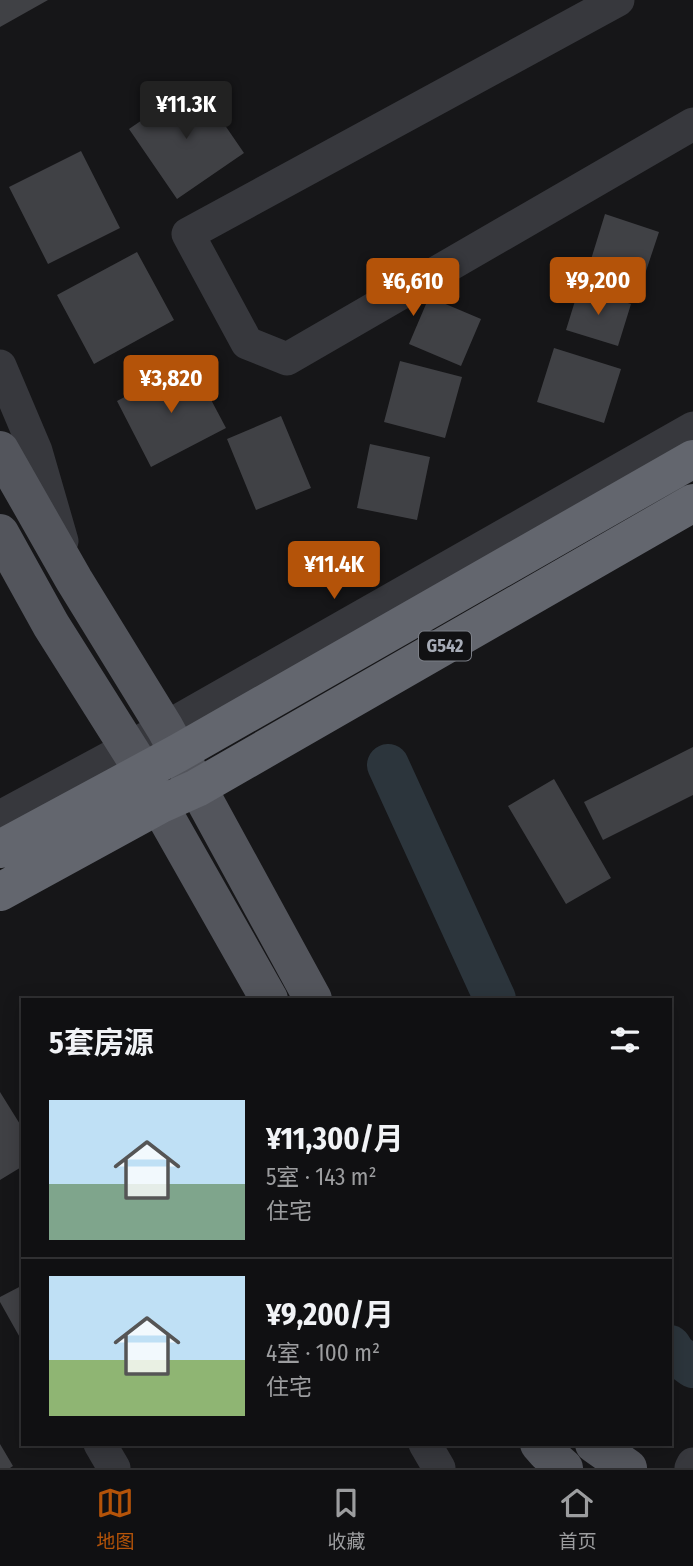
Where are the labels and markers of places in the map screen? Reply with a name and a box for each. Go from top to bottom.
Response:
pin: ¥11.3K [129,82,243,141]
pin: ¥6,610 [356,258,470,318]
pin: ¥9,200 [541,258,655,317]
pin: ¥3,820 [114,356,228,415]
pin: ¥11.4K [277,542,391,601]

